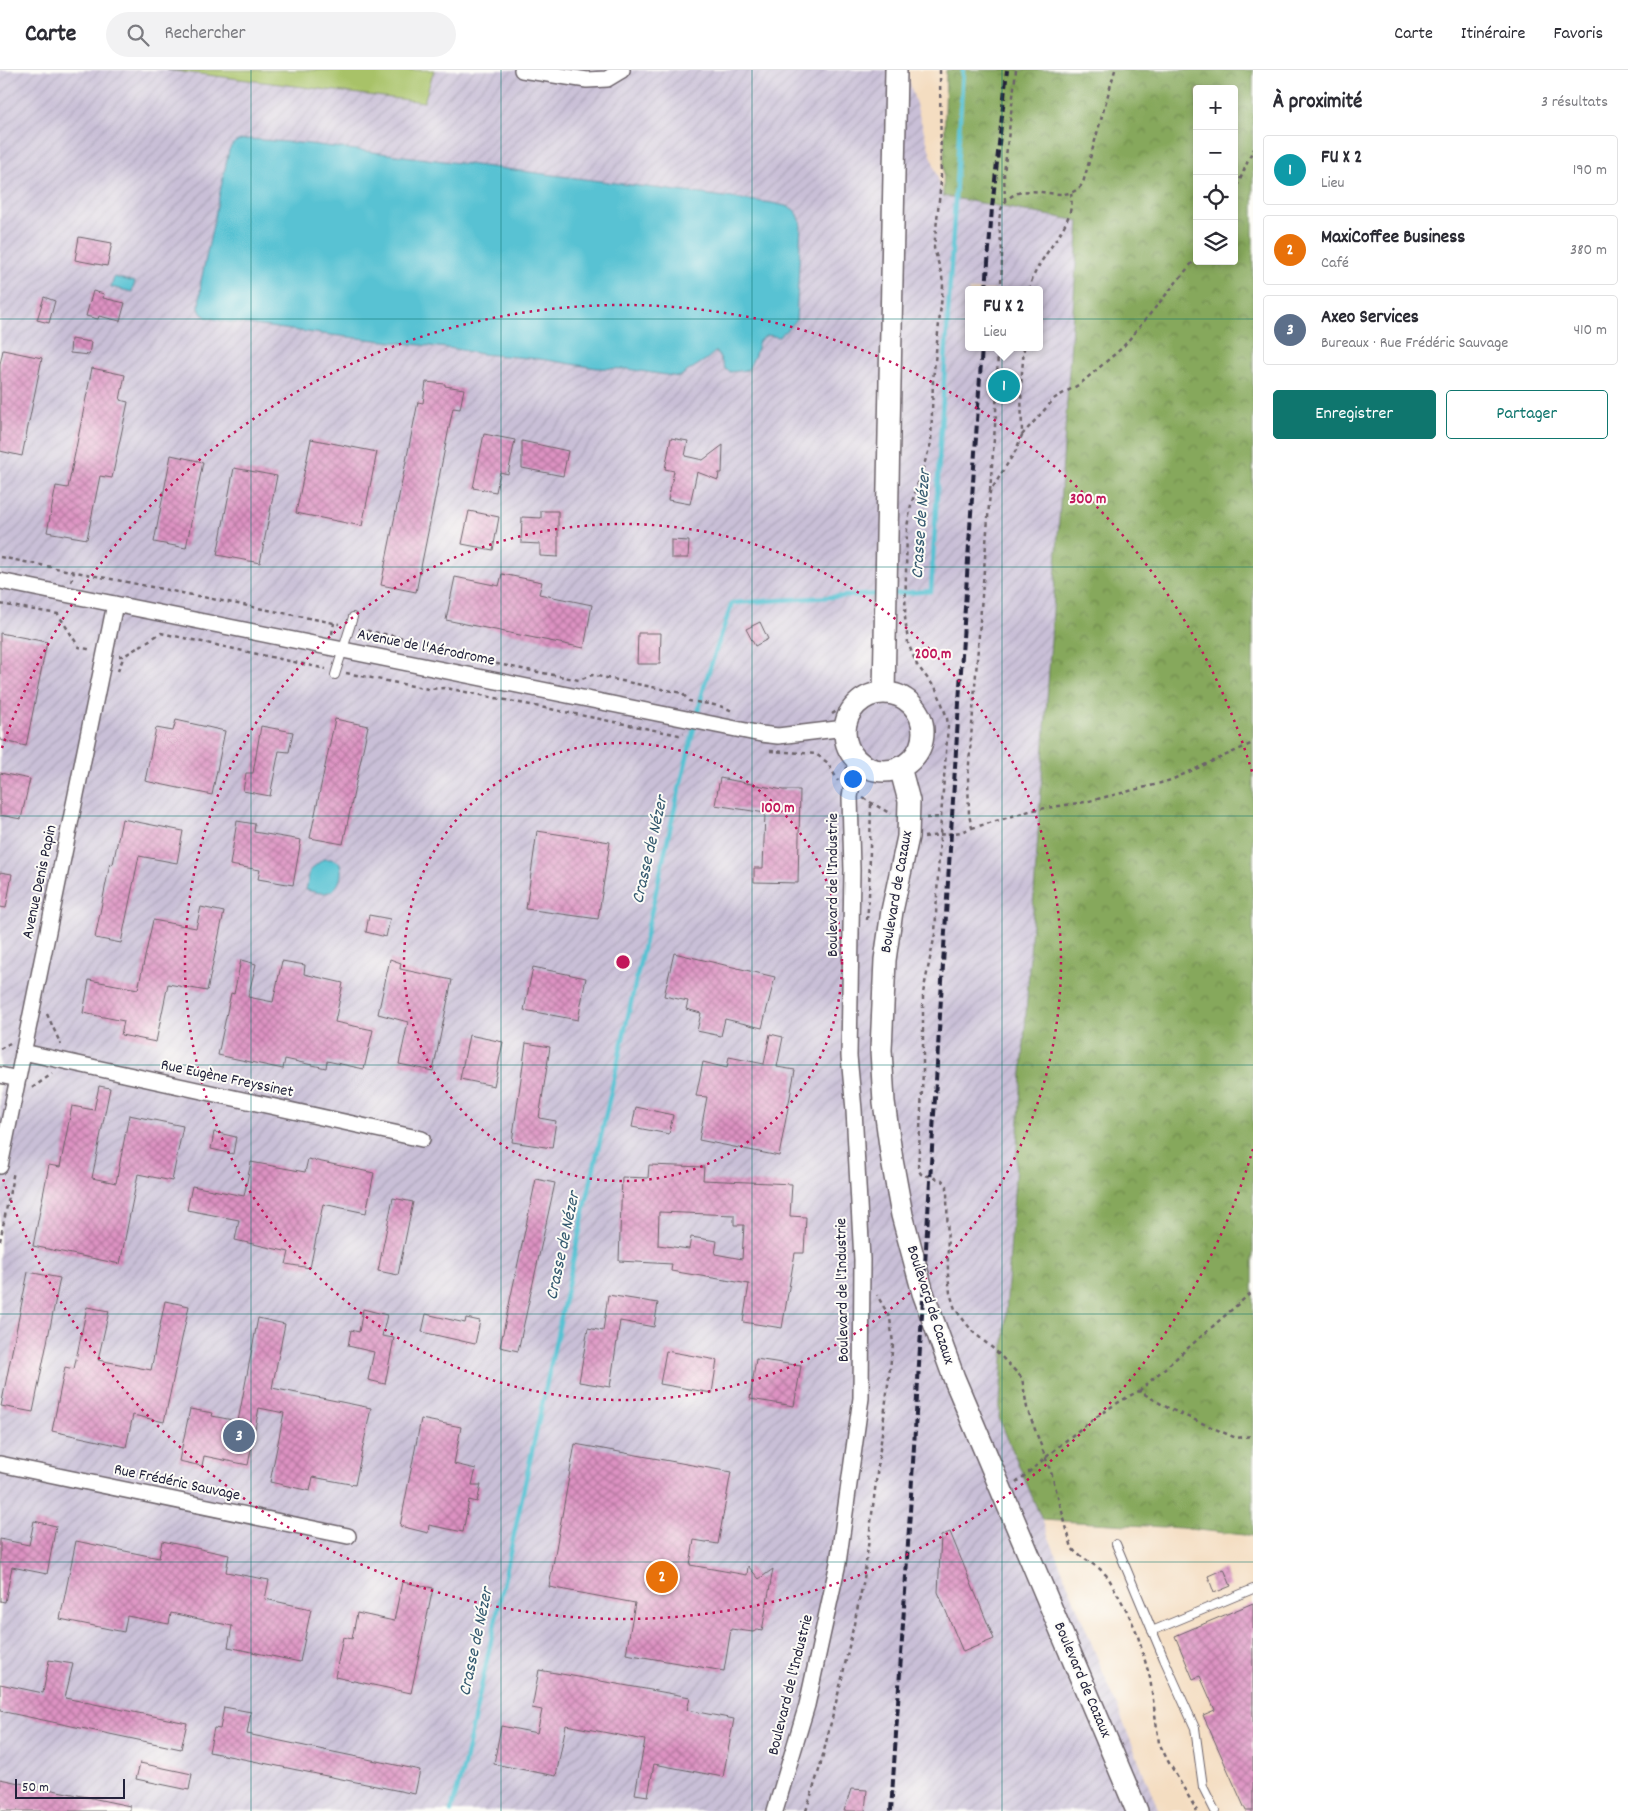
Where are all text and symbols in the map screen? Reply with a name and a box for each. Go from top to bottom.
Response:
search box [106,12,456,57]
text: Carte [25,18,76,52]
icon: search [124,21,152,49]
text: Rechercher [164,21,246,48]
text: Carte [1394,22,1433,47]
text: Itinéraire [1461,22,1525,47]
text: Favoris [1553,22,1603,47]
map controls [1193,85,1238,265]
button: + [1193,85,1238,130]
text: À proximité [1273,88,1362,118]
text: 3 résultats [1541,91,1608,114]
button: − [1193,130,1238,175]
text: FU X 2 [1321,145,1362,172]
text: 1 [1288,159,1292,182]
text: 190 m [1573,159,1607,182]
text: Lieu [1321,172,1344,195]
button: locate [1193,175,1238,220]
button: layers [1193,220,1238,265]
text: MaxiCoffee Business [1321,225,1465,252]
text: 2 [1287,239,1294,262]
text: 380 m [1570,239,1607,262]
text: Café [1321,252,1349,275]
popup [965,286,1043,351]
text: FU X 2 [983,294,1025,321]
text: Axeo Services [1321,305,1419,332]
text: 3 [1286,319,1294,342]
text: 410 m [1573,319,1607,342]
text: Lieu [983,321,1007,344]
text: Bureaux · Rue Frédéric Sauvage [1321,332,1508,355]
pin: 1 [988,367,1020,405]
button: Enregistrer [1273,390,1436,439]
button: Partager [1446,390,1608,439]
water label: Crasse de Nézer [906,466,938,580]
text: 300 m [1070,489,1106,511]
street label: Avenue de l'Aérodrome [355,623,497,673]
text: 200 m [915,644,951,666]
your location [840,766,866,792]
water label: Crasse de Nézer [626,791,676,906]
text: 100 m [761,798,795,820]
street label: Boulevard de l'Industrie [822,813,845,957]
street label: Avenue Denis Papin [17,823,63,941]
street label: Boulevard de Cazaux [875,829,919,955]
centre of rings [614,953,632,971]
street label: Rue Eugène Freyssinet [159,1054,295,1104]
water label: Crasse de Nézer [540,1187,588,1302]
street label: Boulevard de l'Industrie [830,1218,856,1362]
street label: Boulevard de Cazaux [900,1243,960,1367]
pin: 3 [223,1417,255,1455]
street label: Rue Frédéric Sauvage [112,1458,242,1508]
pin: 2 [646,1558,678,1596]
water label: Crasse de Nézer [453,1583,501,1698]
street label: Boulevard de l'Industrie [762,1612,820,1758]
street label: Boulevard de Cazaux [1047,1619,1117,1742]
scale bar [15,1776,125,1799]
text: 50 m [22,1778,49,1798]

